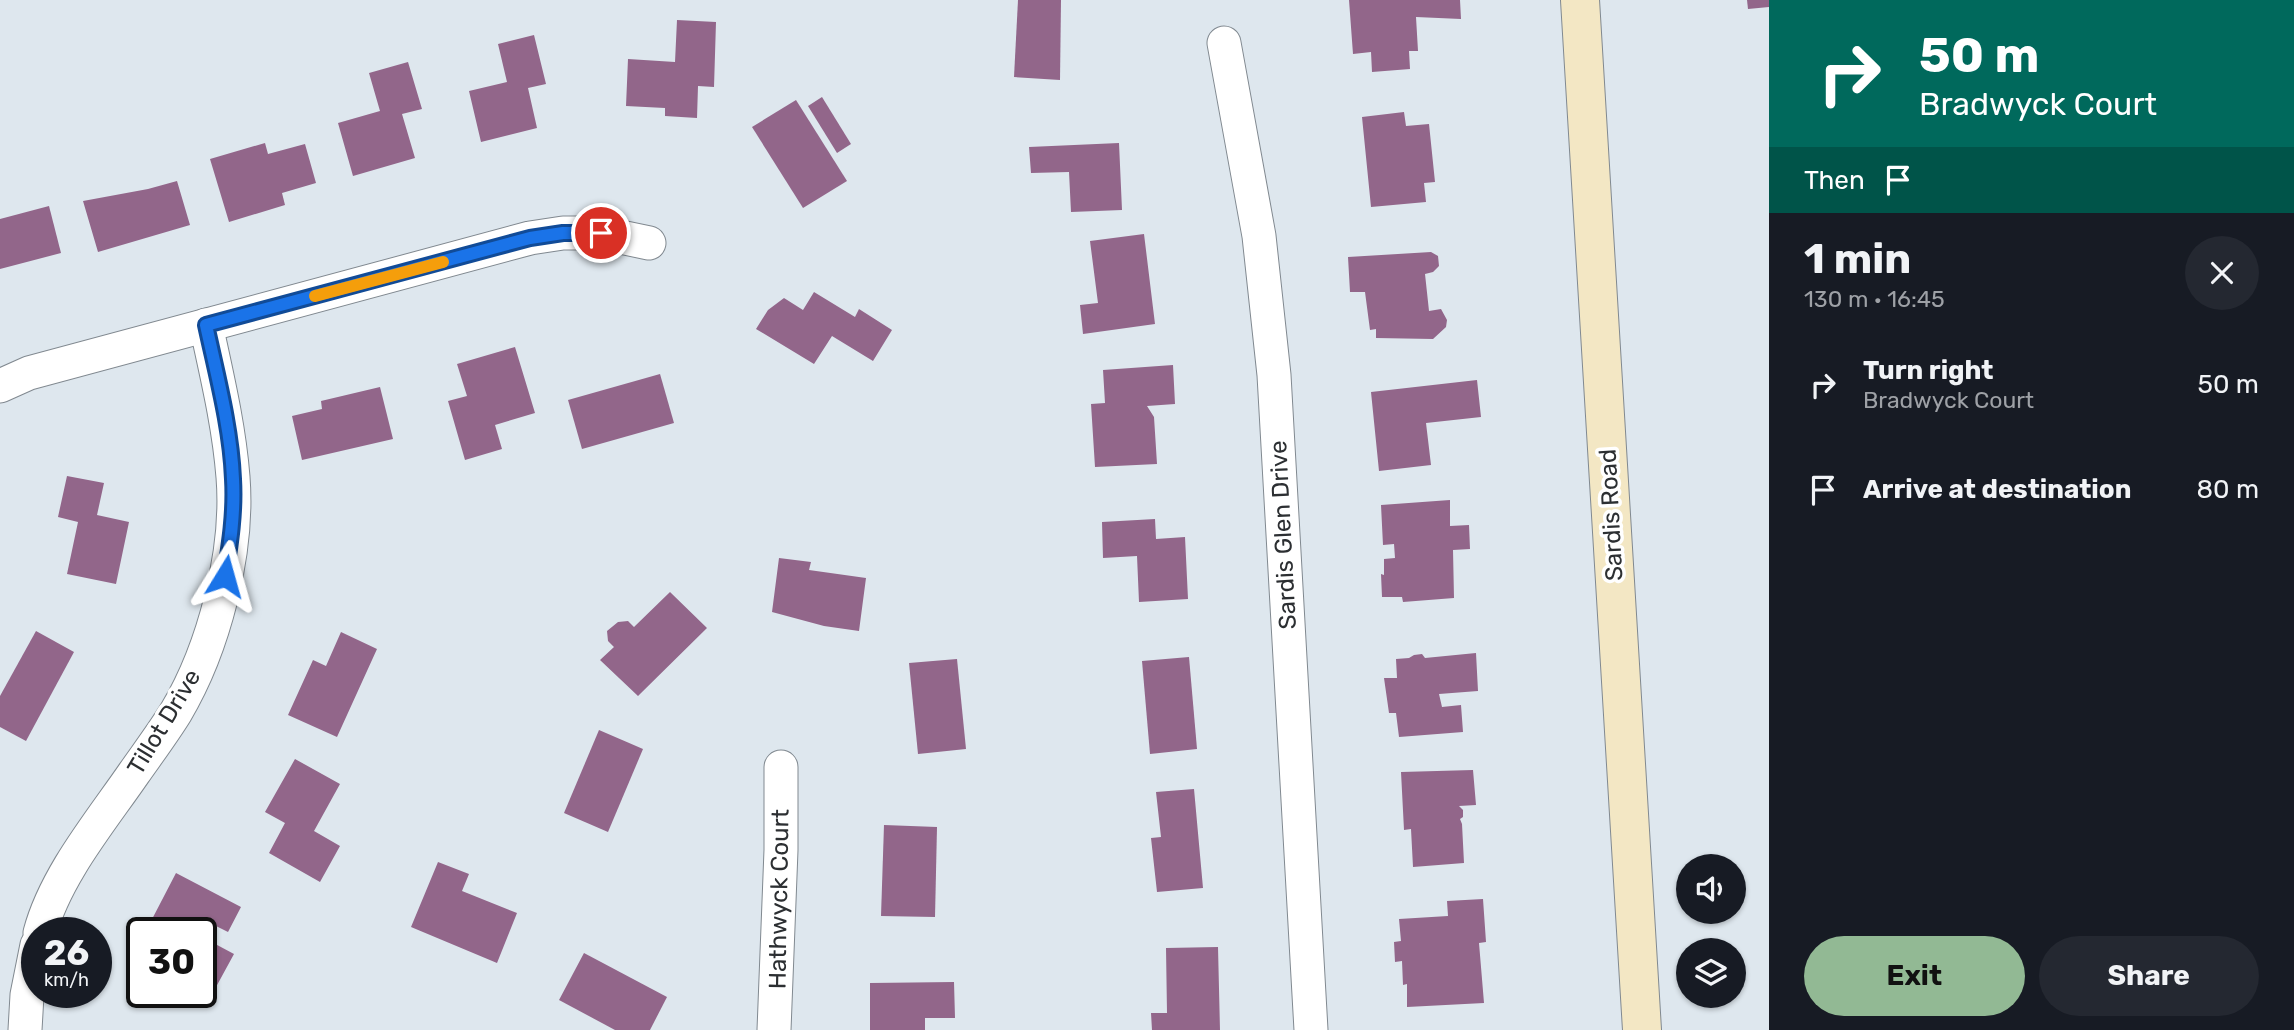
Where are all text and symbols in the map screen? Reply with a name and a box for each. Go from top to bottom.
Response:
text: 50 m [1919,26,2039,84]
icon: right [1804,28,1895,119]
text: Bradwyck Court [1919,85,2157,123]
icon: arrive [1879,161,1917,199]
text: Then [1804,165,1865,196]
pin [571,203,631,263]
icon: arrive [582,214,620,252]
text: 1 min [1804,234,1911,284]
button: close [2185,236,2259,310]
text: 130 m · 16:45 [1804,285,1945,313]
text: Turn right [1863,355,1993,386]
icon: right [1804,366,1842,404]
text: 50 m [2198,369,2259,400]
text: Bradwyck Court [1863,386,2034,414]
street label: Sardis Glen Drive [1264,440,1302,630]
street label: Sardis Road [1594,448,1628,582]
icon: arrive [1804,471,1842,509]
text: Arrive at destination [1863,474,2131,505]
text: 80 m [2196,474,2259,505]
position arrow [188,539,262,613]
street label: Tillot Drive [122,664,206,780]
street label: Hathwyck Court [763,809,795,989]
map controls [1676,854,1746,1008]
button: sound [1676,854,1746,924]
speed limit sign: 30 [126,917,217,1008]
text: 26 [44,932,89,974]
button: Exit [1804,936,2025,1016]
button: Share [2039,936,2259,1016]
button: layers [1676,938,1746,1008]
text: km/h [44,969,89,991]

